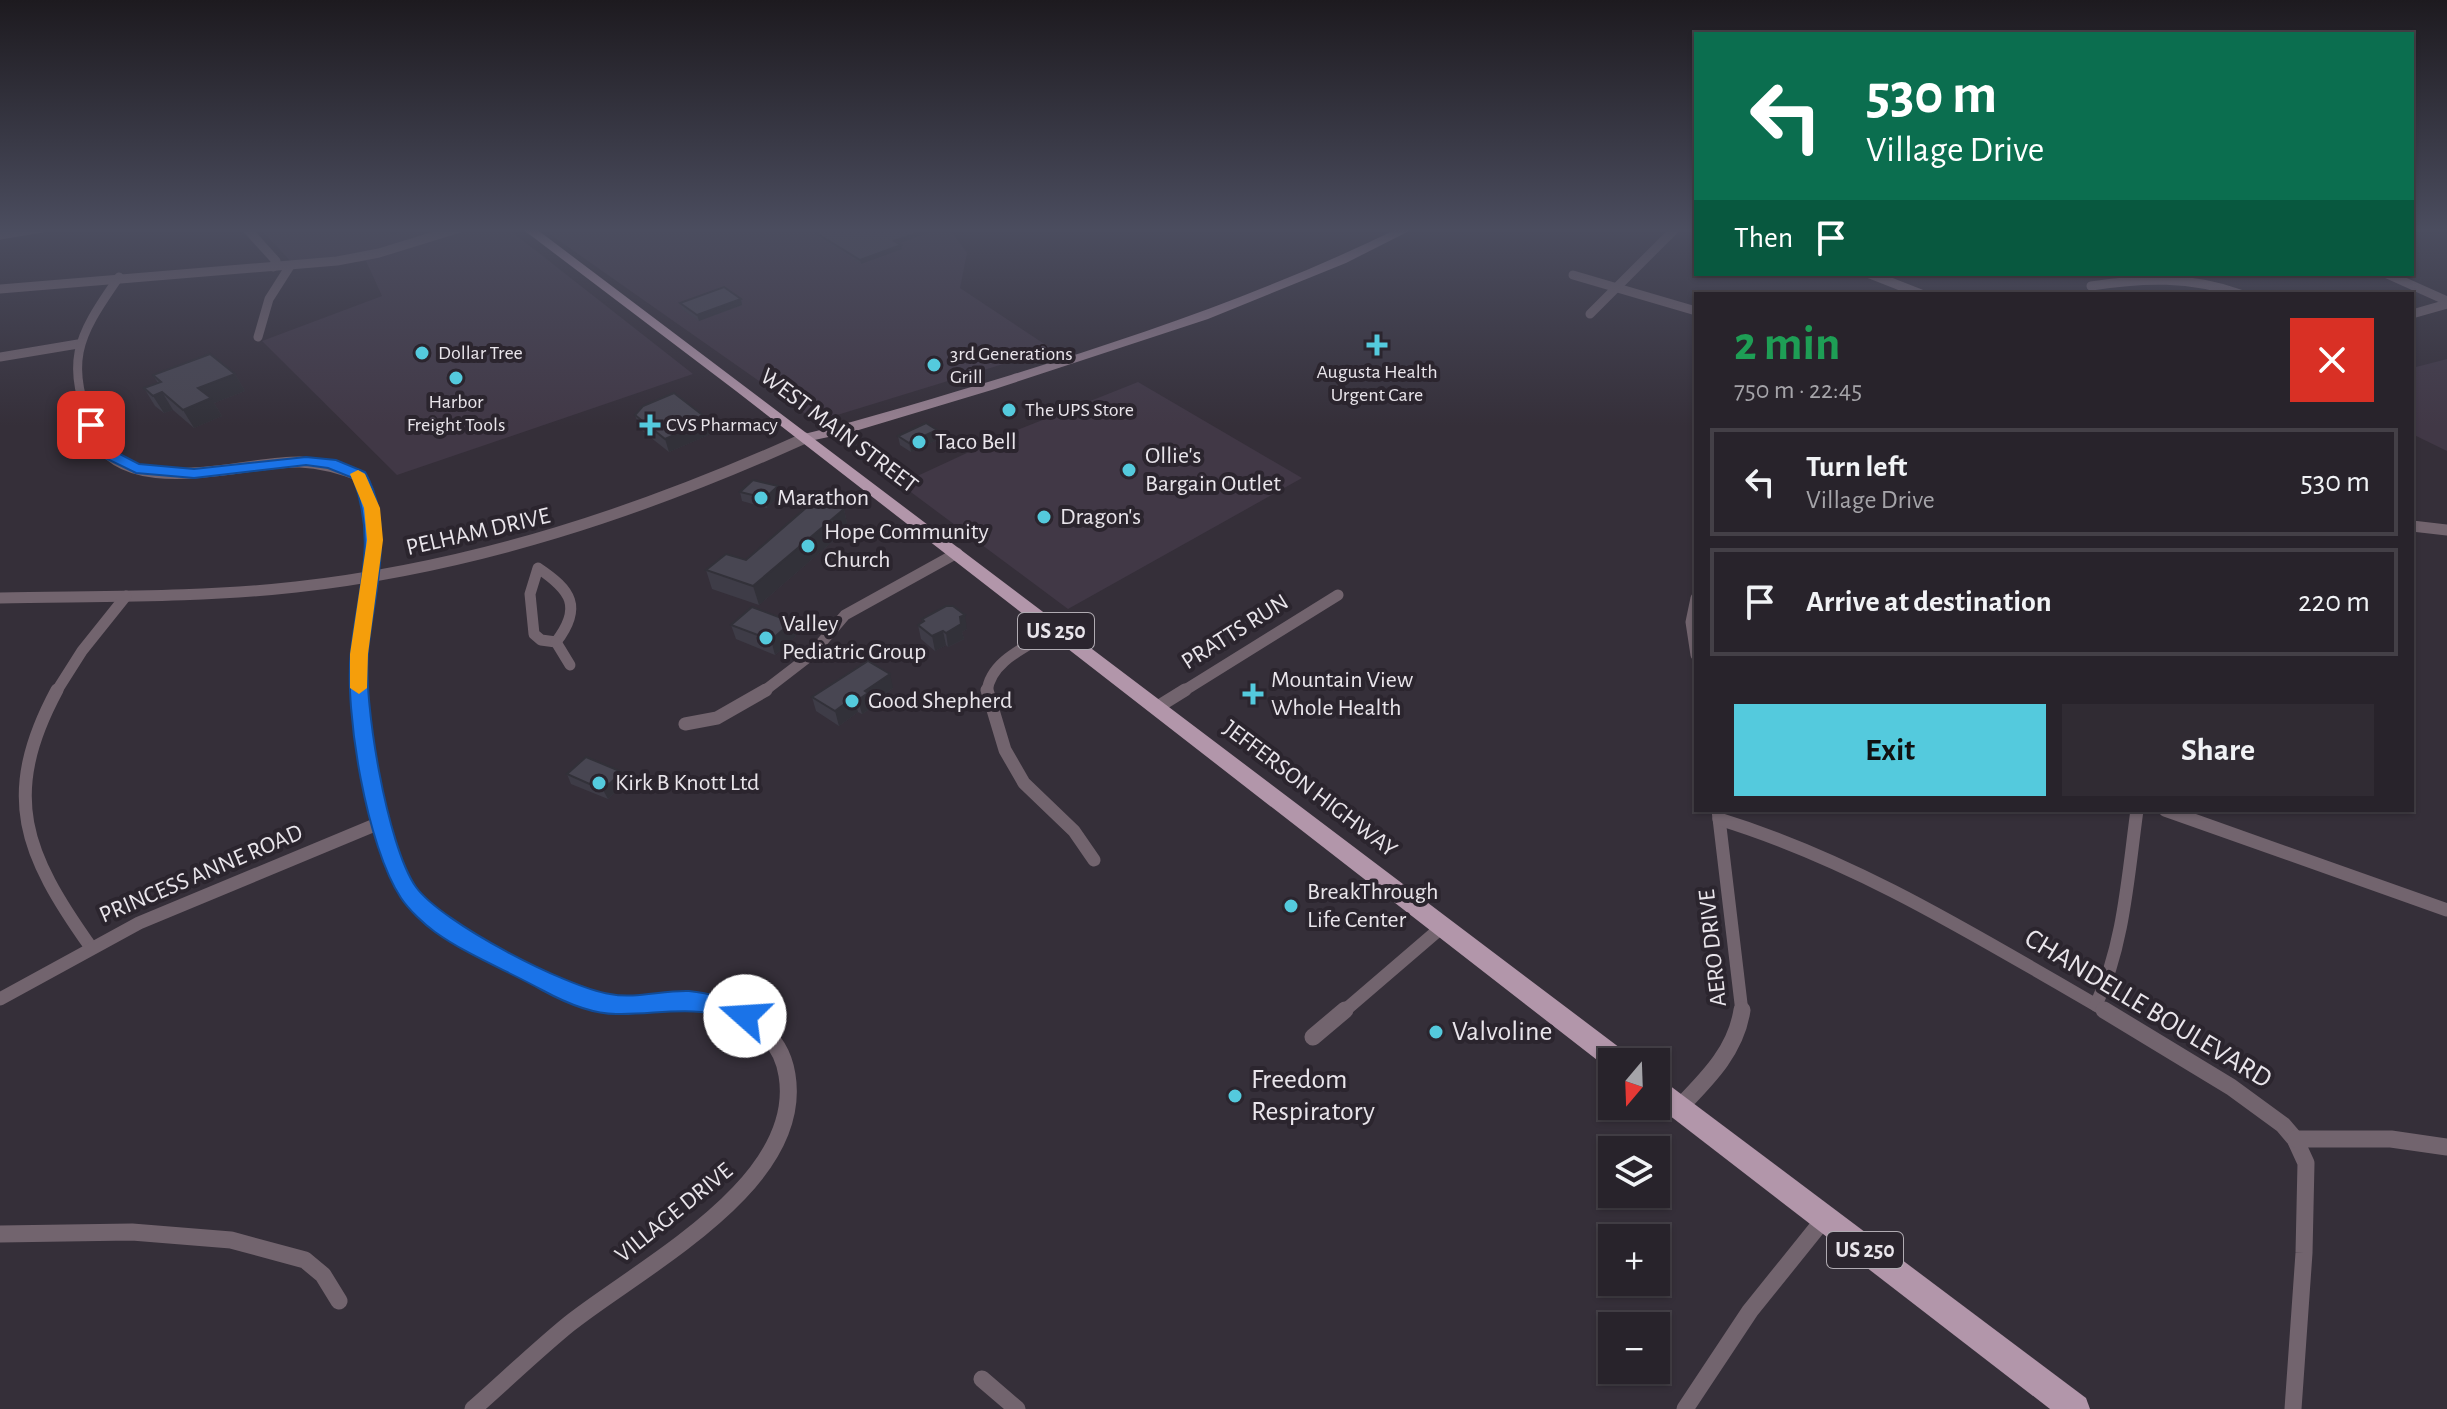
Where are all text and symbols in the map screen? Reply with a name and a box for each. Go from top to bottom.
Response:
icon: left [1734,64,1838,168]
text: 530 m [1866,67,1997,123]
text: Village Drive [1866,132,2044,168]
icon: arrive [1809,216,1853,260]
text: Then [1734,223,1793,253]
button: close [2290,318,2374,402]
text: 2 min [1734,321,1841,369]
marker: Augusta Health Urgent Care [1366,334,1388,356]
place label: Dollar Tree [438,343,523,363]
marker: Dollar Tree [413,344,431,362]
place label: 3rd Generations Grill [950,344,1073,387]
marker: 3rd Generations Grill [925,356,943,374]
place label: Augusta Health Urgent Care [1316,362,1438,405]
street label: WEST MAIN STREET [756,364,922,498]
marker: Harbor Freight Tools [447,369,465,387]
text: 750 m · 22:45 [1734,377,1862,403]
pin [57,391,125,459]
place label: Harbor Freight Tools [407,392,505,435]
place label: The UPS Store [1025,400,1134,420]
marker: The UPS Store [1000,401,1018,419]
icon: arrive [69,403,113,447]
place label: CVS Pharmacy [666,415,778,435]
marker: CVS Pharmacy [641,416,659,434]
place label: Taco Bell [935,430,1017,454]
marker: Taco Bell [910,433,928,451]
place label: Ollie's Bargain Outlet [1145,444,1281,496]
text: Turn left [1806,452,1907,482]
icon: left [1738,460,1782,504]
marker: Ollie's Bargain Outlet [1120,461,1138,479]
text: 530 m [2300,467,2370,497]
place label: Marathon [777,486,869,510]
text: Village Drive [1806,487,1935,513]
marker: Marathon [752,489,770,507]
street label: PELHAM DRIVE [404,504,553,560]
place label: Dragon's [1060,505,1141,529]
marker: Dragon's [1035,508,1053,526]
place label: Hope Community Church [824,520,989,572]
marker: Hope Community Church [799,537,817,555]
icon: arrive [1738,580,1782,624]
text: Arrive at destination [1806,587,2052,617]
text: 220 m [2298,587,2370,617]
street label: PRATTS RUN [1177,590,1293,674]
place label: Valley Pediatric Group [782,612,926,664]
road number: US 250 [1018,613,1094,649]
marker: Valley Pediatric Group [757,629,775,647]
place label: Mountain View Whole Health [1271,668,1413,720]
marker: Mountain View Whole Health [1242,683,1264,705]
place label: Good Shepherd [868,689,1012,713]
marker: Good Shepherd [843,692,861,710]
button: Exit [1734,704,2046,796]
button: Share [2062,704,2374,796]
street label: JEFFERSON HIGHWAY [1219,716,1402,862]
place label: Kirk B Knott Ltd [615,771,760,795]
marker: Kirk B Knott Ltd [590,774,608,792]
street label: PRINCESS ANNE ROAD [96,820,306,928]
place label: BreakThrough Life Center [1307,880,1439,932]
street label: AERO DRIVE [1695,888,1731,1008]
marker: BreakThrough Life Center [1282,897,1300,915]
street label: CHANDELLE BOULEVARD [2020,924,2276,1094]
position arrow [703,974,787,1058]
place label: Valvoline [1452,1018,1552,1046]
marker: Valvoline [1427,1023,1445,1041]
north arrow [1598,1048,1670,1120]
map controls [1598,1048,1670,1384]
place label: Freedom Respiratory [1251,1066,1375,1126]
marker: Freedom Respiratory [1226,1087,1244,1105]
button: layers [1598,1136,1670,1208]
street label: VILLAGE DRIVE [611,1158,738,1267]
button: + [1598,1224,1670,1296]
road number: US 250 [1827,1232,1903,1268]
button: − [1598,1312,1670,1384]

